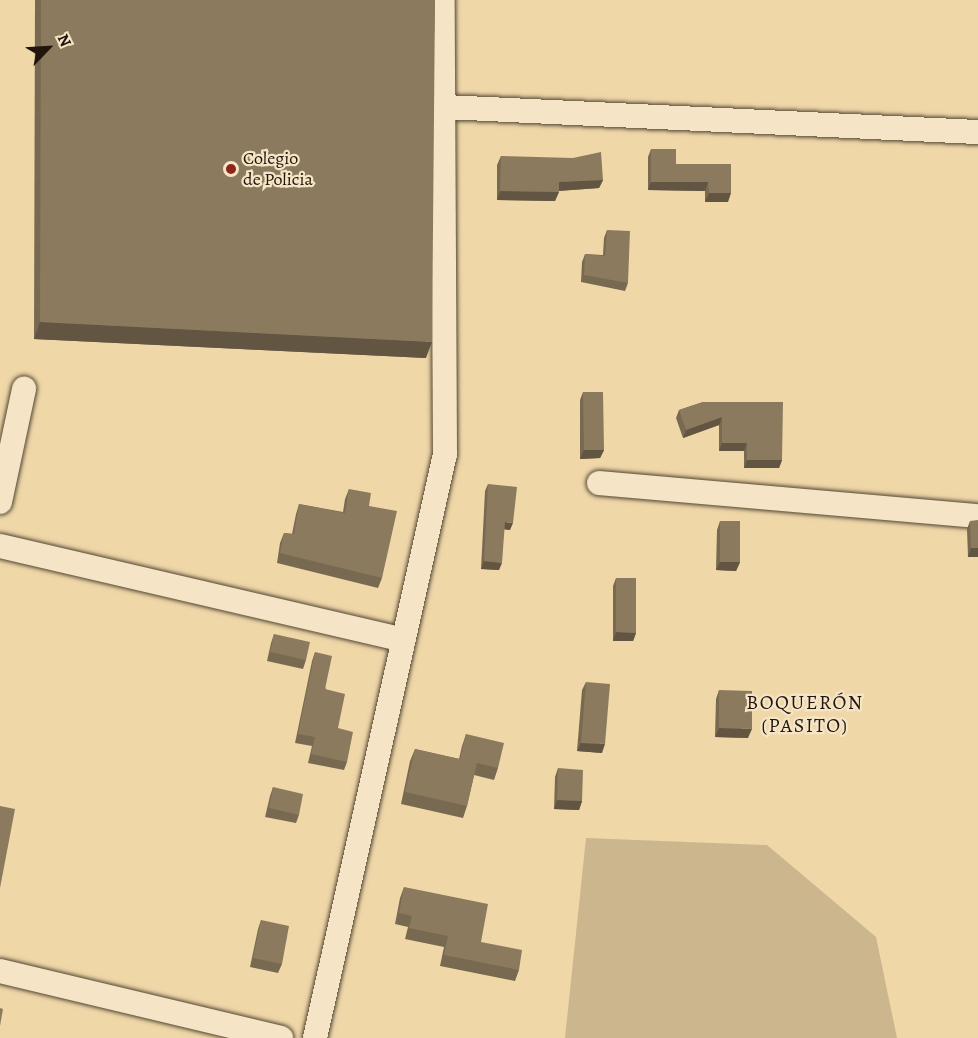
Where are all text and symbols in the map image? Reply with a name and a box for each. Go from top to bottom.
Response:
north arrow [18,18,78,78]
text: N [52,30,77,50]
place label: Colegio de Policia [243,148,313,190]
marker: Colegio de Policia [224,162,238,176]
district label: BOQUERÓN (PASITO) [746,690,864,737]

